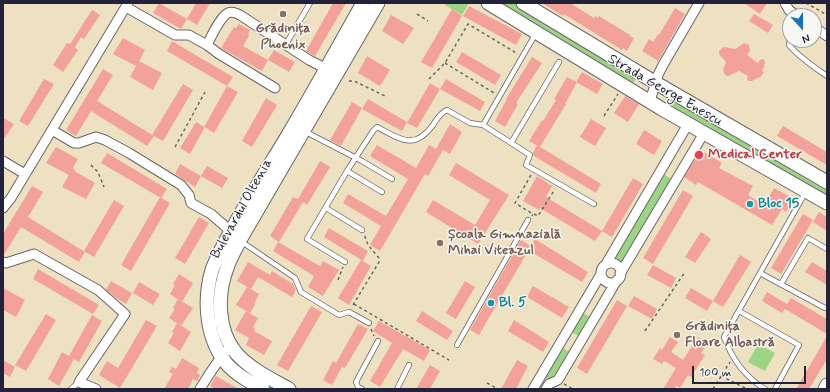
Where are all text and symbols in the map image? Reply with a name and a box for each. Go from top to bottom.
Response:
north arrow [782,8,822,48]
marker: Grădinița Phoenix [278,9,288,19]
place label: Grădinița Phoenix [256,21,310,54]
text: N [800,30,812,46]
street label: Strada George Enescu [605,51,725,131]
place label: Medical Center [708,147,802,163]
marker: Medical Center [693,149,705,161]
street label: Bulevardul Oltenia [208,156,276,262]
place label: Bloc 15 [758,196,799,212]
marker: Bloc 15 [745,199,755,209]
place label: Școala Gimnazială Mihai Viteazul [448,227,561,260]
marker: Școala Gimnazială Mihai Viteazul [435,238,445,248]
place label: Bl. 5 [499,295,526,311]
marker: Bl. 5 [486,298,496,308]
place label: Grădinița Floare Albastră [685,319,775,352]
marker: Grădinița Floare Albastră [672,330,682,340]
scale bar [694,358,808,384]
text: 100 m [699,365,731,381]

